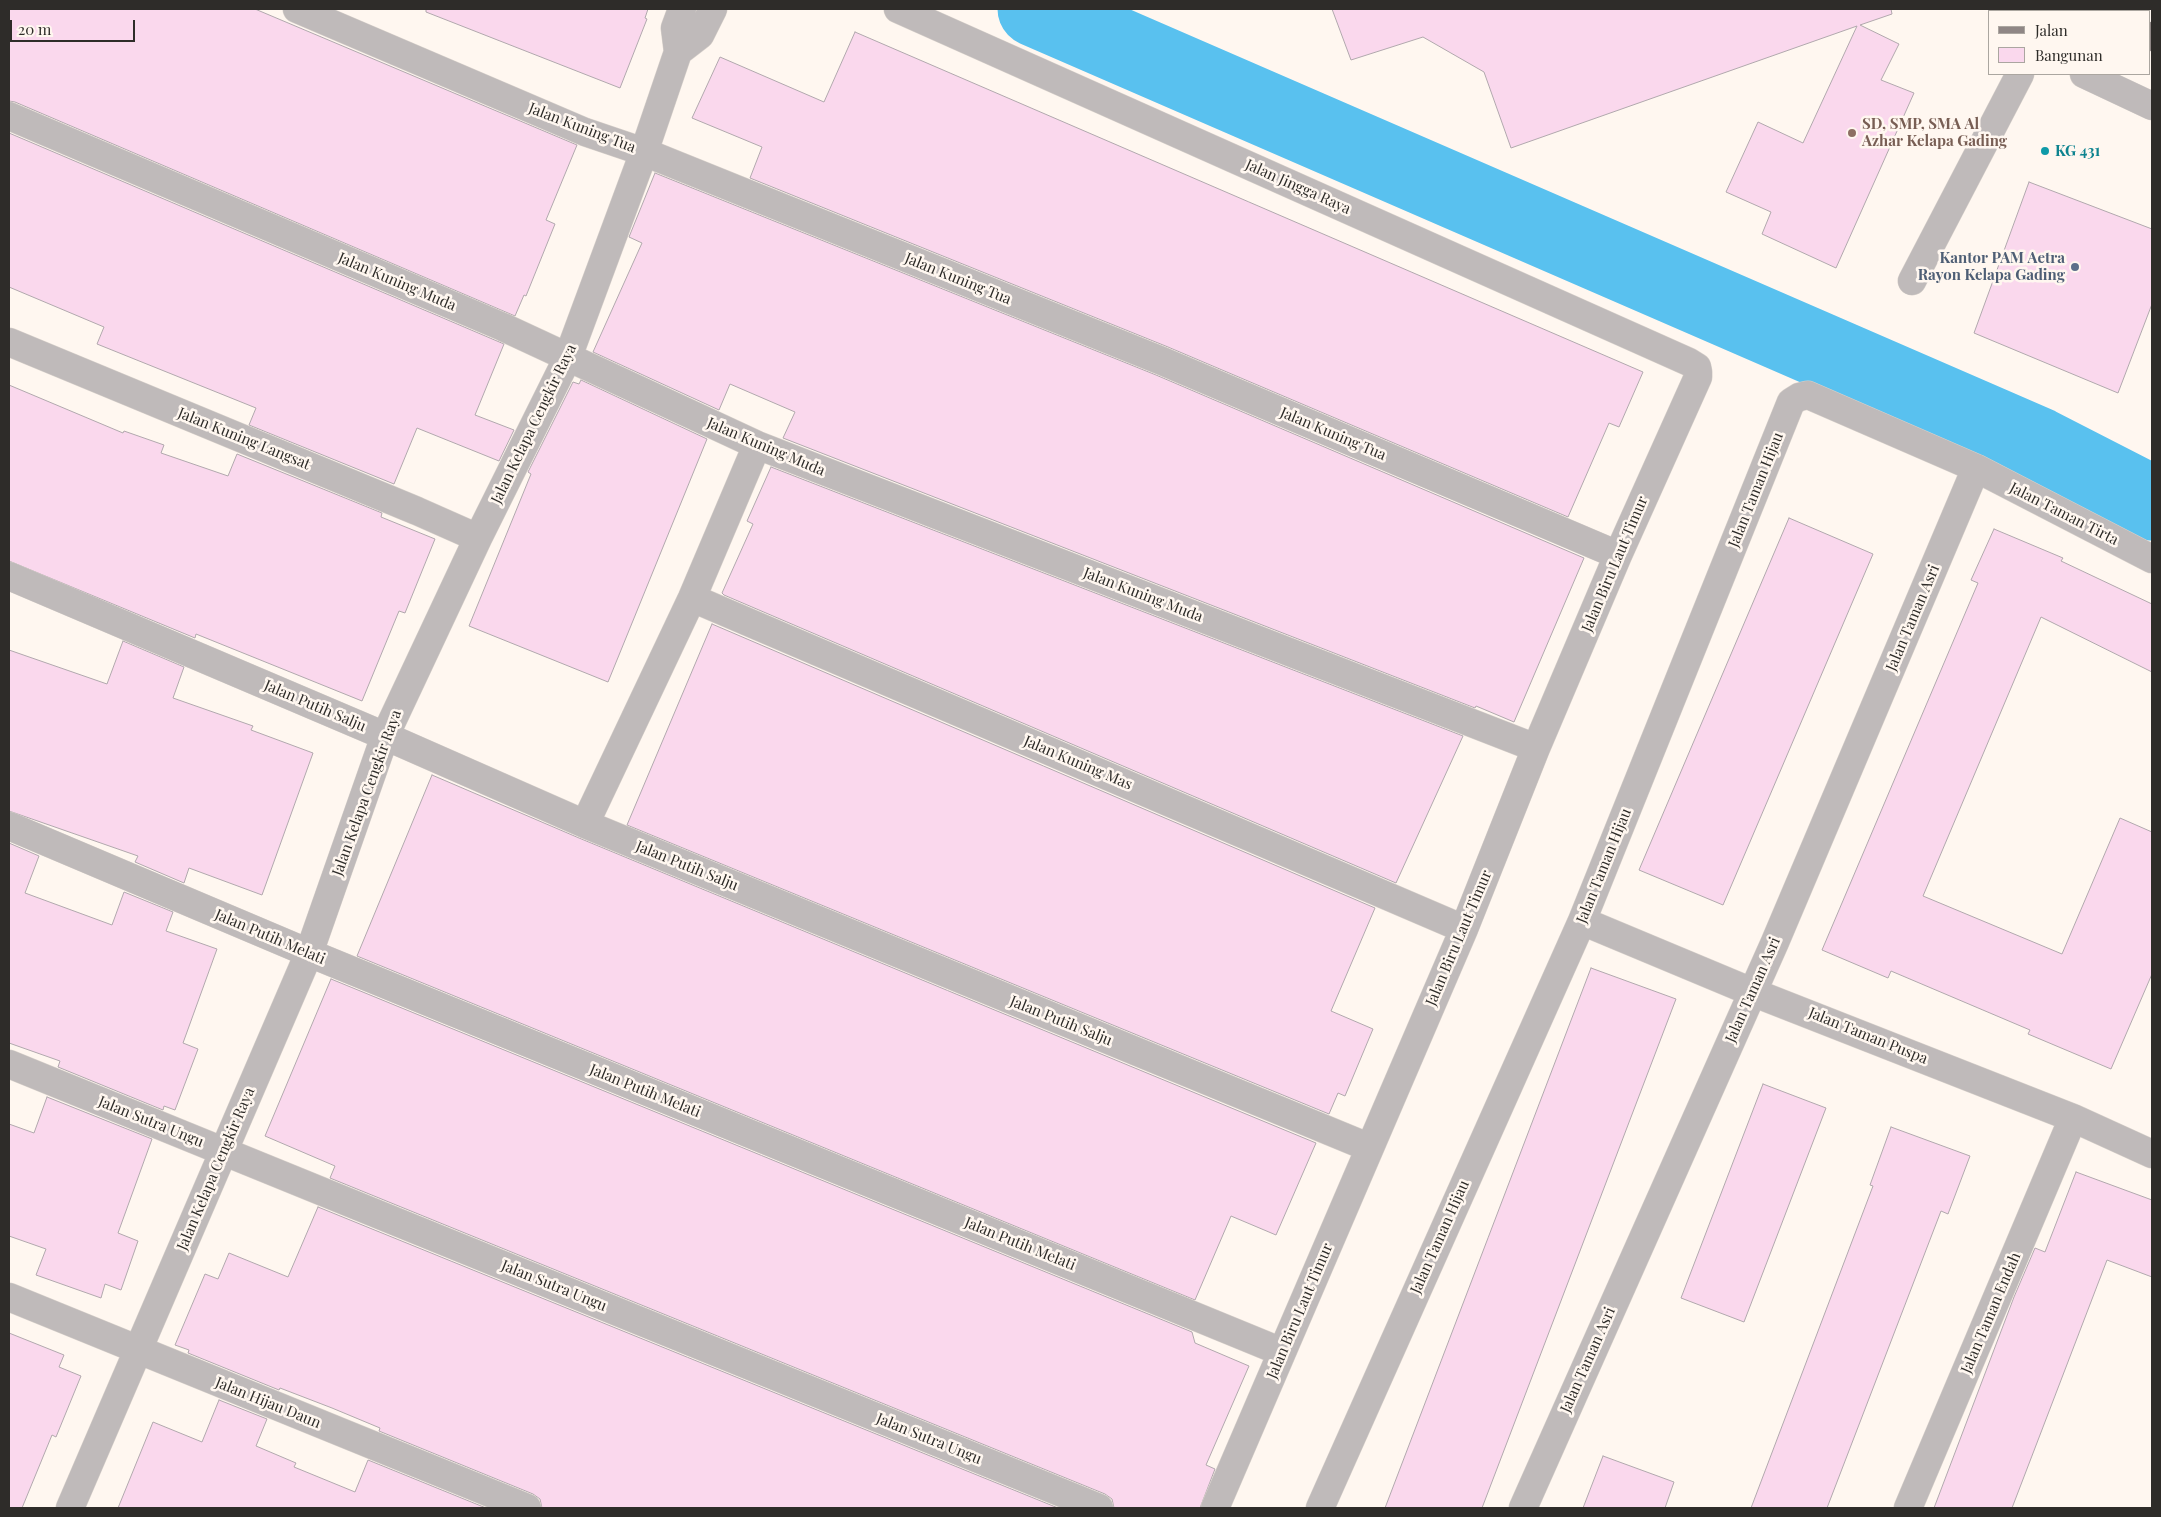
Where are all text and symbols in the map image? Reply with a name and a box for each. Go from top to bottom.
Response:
scale bar [12,10,138,42]
legend [1988,10,2151,75]
text: 20 m [18,19,51,39]
text: Jalan [2035,20,2068,40]
text: Bangunan [2035,45,2103,65]
street label: Jalan Kuning Tua [526,99,638,157]
place label: SD, SMP, SMA Al Azhar Kelapa Gading [1862,115,2007,150]
marker: SD, SMP, SMA Al Azhar Kelapa Gading [1846,127,1858,139]
place label: KG 431 [2055,142,2100,160]
marker: KG 431 [2039,145,2051,157]
street label: Jalan Jingga Raya [1243,156,1353,218]
street label: Jalan Kuning Muda [335,249,459,315]
street label: Jalan Kuning Tua [902,249,1014,309]
place label: Kantor PAM Aetra Rayon Kelapa Gading [1918,249,2065,284]
marker: Kantor PAM Aetra Rayon Kelapa Gading [2069,261,2081,273]
street label: Jalan Kelapa Cengkir Raya [487,341,581,507]
street label: Jalan Kuning Langsat [175,404,313,474]
street label: Jalan Kuning Tua [1277,404,1389,464]
street label: Jalan Kuning Muda [704,414,828,480]
street label: Jalan Taman Hijau [1725,430,1787,550]
street label: Jalan Taman Tirta [2007,479,2121,549]
street label: Jalan Biru Laut Timur [1578,493,1652,635]
street label: Jalan Taman Asri [1882,562,1944,674]
street label: Jalan Kuning Muda [1081,564,1205,626]
street label: Jalan Putih Salju [261,676,369,736]
street label: Jalan Kelapa Cengkir Raya [329,708,405,878]
street label: Jalan Kuning Mas [1021,732,1135,794]
street label: Jalan Taman Hijau [1573,806,1635,926]
street label: Jalan Putih Salju [633,837,741,895]
street label: Jalan Biru Laut Timur [1422,867,1496,1009]
street label: Jalan Putih Melati [212,906,328,968]
street label: Jalan Taman Asri [1722,934,1784,1046]
street label: Jalan Putih Salju [1007,992,1115,1050]
street label: Jalan Taman Puspa [1806,1004,1930,1068]
street label: Jalan Putih Melati [587,1061,703,1121]
street label: Jalan Kelapa Cengkir Raya [173,1085,259,1253]
street label: Jalan Sutra Ungu [96,1093,206,1151]
street label: Jalan Taman Hijau [1407,1177,1473,1297]
street label: Jalan Putih Melati [962,1214,1078,1274]
street label: Jalan Biru Laut Timur [1263,1240,1337,1382]
street label: Jalan Taman Endah [1957,1250,2025,1376]
street label: Jalan Sutra Ungu [499,1257,609,1315]
street label: Jalan Taman Asri [1557,1304,1619,1416]
street label: Jalan Hijau Daun [213,1374,323,1432]
street label: Jalan Sutra Ungu [874,1410,984,1468]

